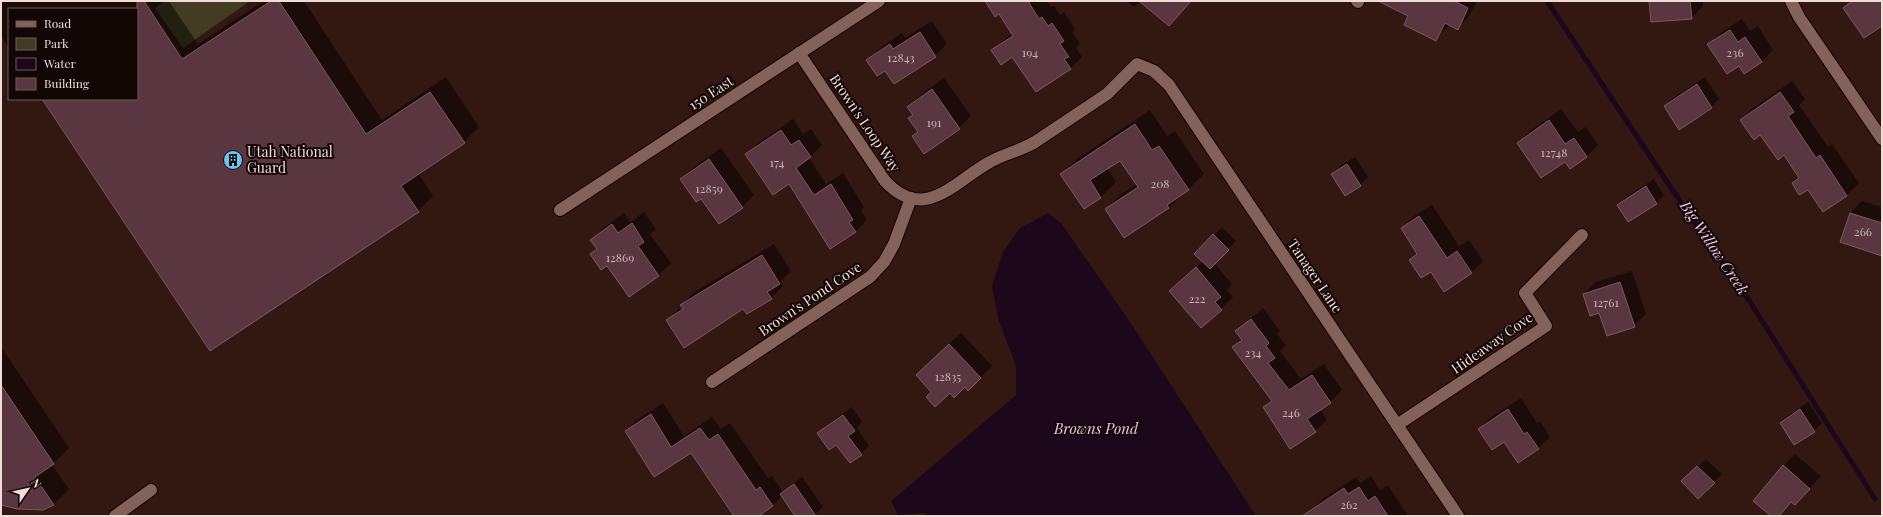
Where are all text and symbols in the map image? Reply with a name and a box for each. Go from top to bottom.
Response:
legend [8,8,138,100]
text: Road [44,15,71,31]
text: Park [44,35,69,51]
house number: 194 [1022,44,1038,60]
house number: 236 [1726,44,1744,60]
house number: 12843 [887,49,915,65]
text: Water [43,55,77,71]
street label: Brown's Loop Way [826,70,905,175]
street label: 150 East [685,71,737,114]
text: Building [44,75,90,91]
house number: 191 [927,114,942,130]
place label: Utah National Guard [247,142,333,177]
house number: 12748 [1541,144,1567,160]
building icon: Utah National Guard [222,149,244,171]
house number: 174 [770,154,784,170]
house number: 208 [1150,175,1170,191]
house number: 12859 [695,180,723,196]
water label: Big Willow Creek [1675,196,1754,299]
house number: 266 [1854,223,1872,239]
street label: Tanager Lane [1284,235,1347,316]
house number: 12869 [606,249,634,265]
street label: Brown's Pond Cove [755,257,865,340]
house number: 222 [1188,290,1206,306]
house number: 12761 [1593,294,1619,310]
street label: Hideaway Cove [1447,307,1536,378]
house number: 234 [1244,344,1262,360]
house number: 12835 [935,368,961,384]
house number: 246 [1282,404,1300,420]
water label: Browns Pond [1053,418,1139,438]
north arrow [8,469,48,509]
text: N [28,476,45,491]
house number: 262 [1340,496,1358,512]

